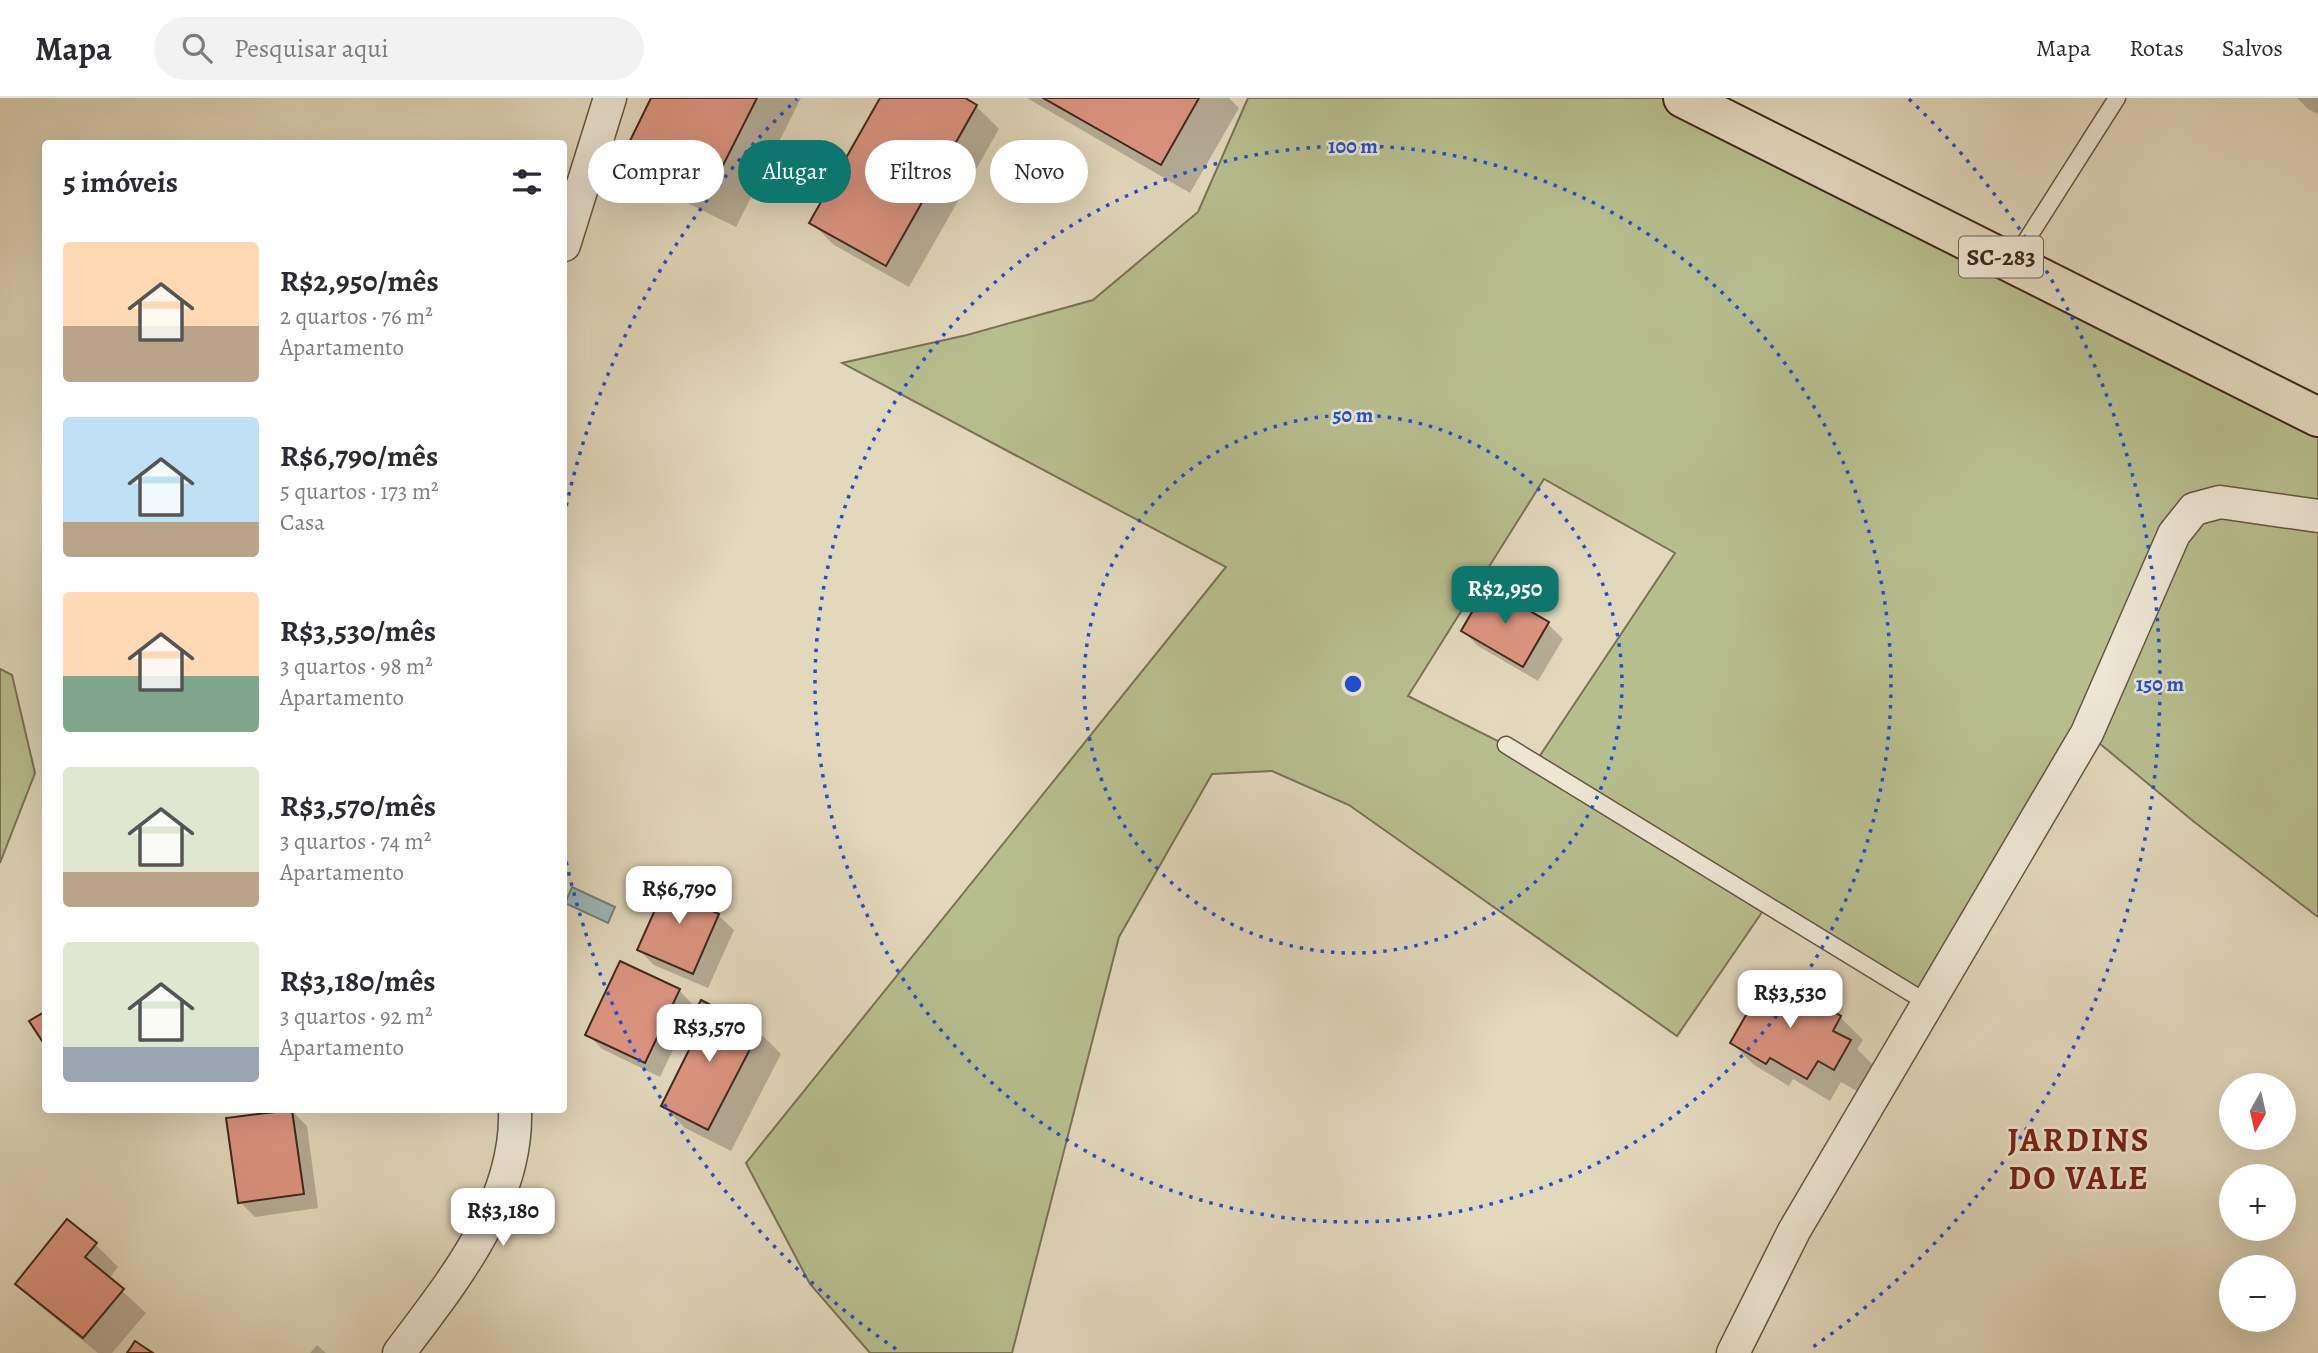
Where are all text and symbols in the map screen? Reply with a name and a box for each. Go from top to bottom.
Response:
search box [154,17,644,80]
text: Mapa [35,26,112,71]
icon: search [178,29,216,67]
text: Pesquisar aqui [234,31,389,66]
text: Mapa [2036,32,2091,64]
text: Rotas [2129,32,2184,64]
text: Salvos [2222,32,2283,64]
text: 100 m [1328,132,1378,160]
chip: Comprar [588,140,724,203]
chip: Alugar [738,140,851,203]
chip: Filtros [865,140,976,203]
chip: Novo [990,140,1088,203]
text: 5 imóveis [63,162,178,202]
icon: filters [508,163,546,201]
road number: SC-283 [1959,237,2043,278]
text: R$2,950/mês [280,261,439,301]
icon: home [119,270,203,354]
text: 2 quartos · 76 m² [280,301,433,332]
text: Apartamento [280,332,404,363]
text: 50 m [1333,401,1374,429]
text: R$6,790/mês [280,436,438,476]
icon: home [119,445,203,529]
text: 5 quartos · 173 m² [280,476,439,507]
text: Casa [280,507,325,538]
pin: R$2,950 [1440,566,1570,626]
text: R$2,950 [1468,573,1542,604]
text: R$3,530/mês [280,611,436,651]
icon: home [119,620,203,704]
text: 3 quartos · 98 m² [280,651,433,682]
text: 150 m [2136,670,2185,698]
centre of rings [1341,672,1365,696]
text: Apartamento [280,682,404,713]
text: R$3,570/mês [280,786,436,826]
icon: home [119,795,203,879]
text: 3 quartos · 74 m² [280,826,431,857]
text: Apartamento [280,857,404,888]
pin: R$6,790 [614,866,744,926]
text: R$6,790 [642,873,716,904]
text: R$3,180/mês [280,961,436,1001]
icon: home [119,970,203,1054]
pin: R$3,530 [1725,970,1855,1030]
text: R$3,530 [1754,977,1826,1008]
text: 3 quartos · 92 m² [280,1001,433,1032]
pin: R$3,570 [644,1004,774,1064]
text: R$3,570 [673,1011,745,1042]
text: Apartamento [280,1032,404,1063]
north arrow [2219,1073,2296,1150]
map controls [2219,1073,2296,1332]
district label: JARDINS DO VALE [2007,1117,2151,1200]
button: + [2219,1164,2296,1241]
pin: R$3,180 [438,1188,568,1248]
text: R$3,180 [467,1195,539,1226]
button: − [2219,1255,2296,1332]

